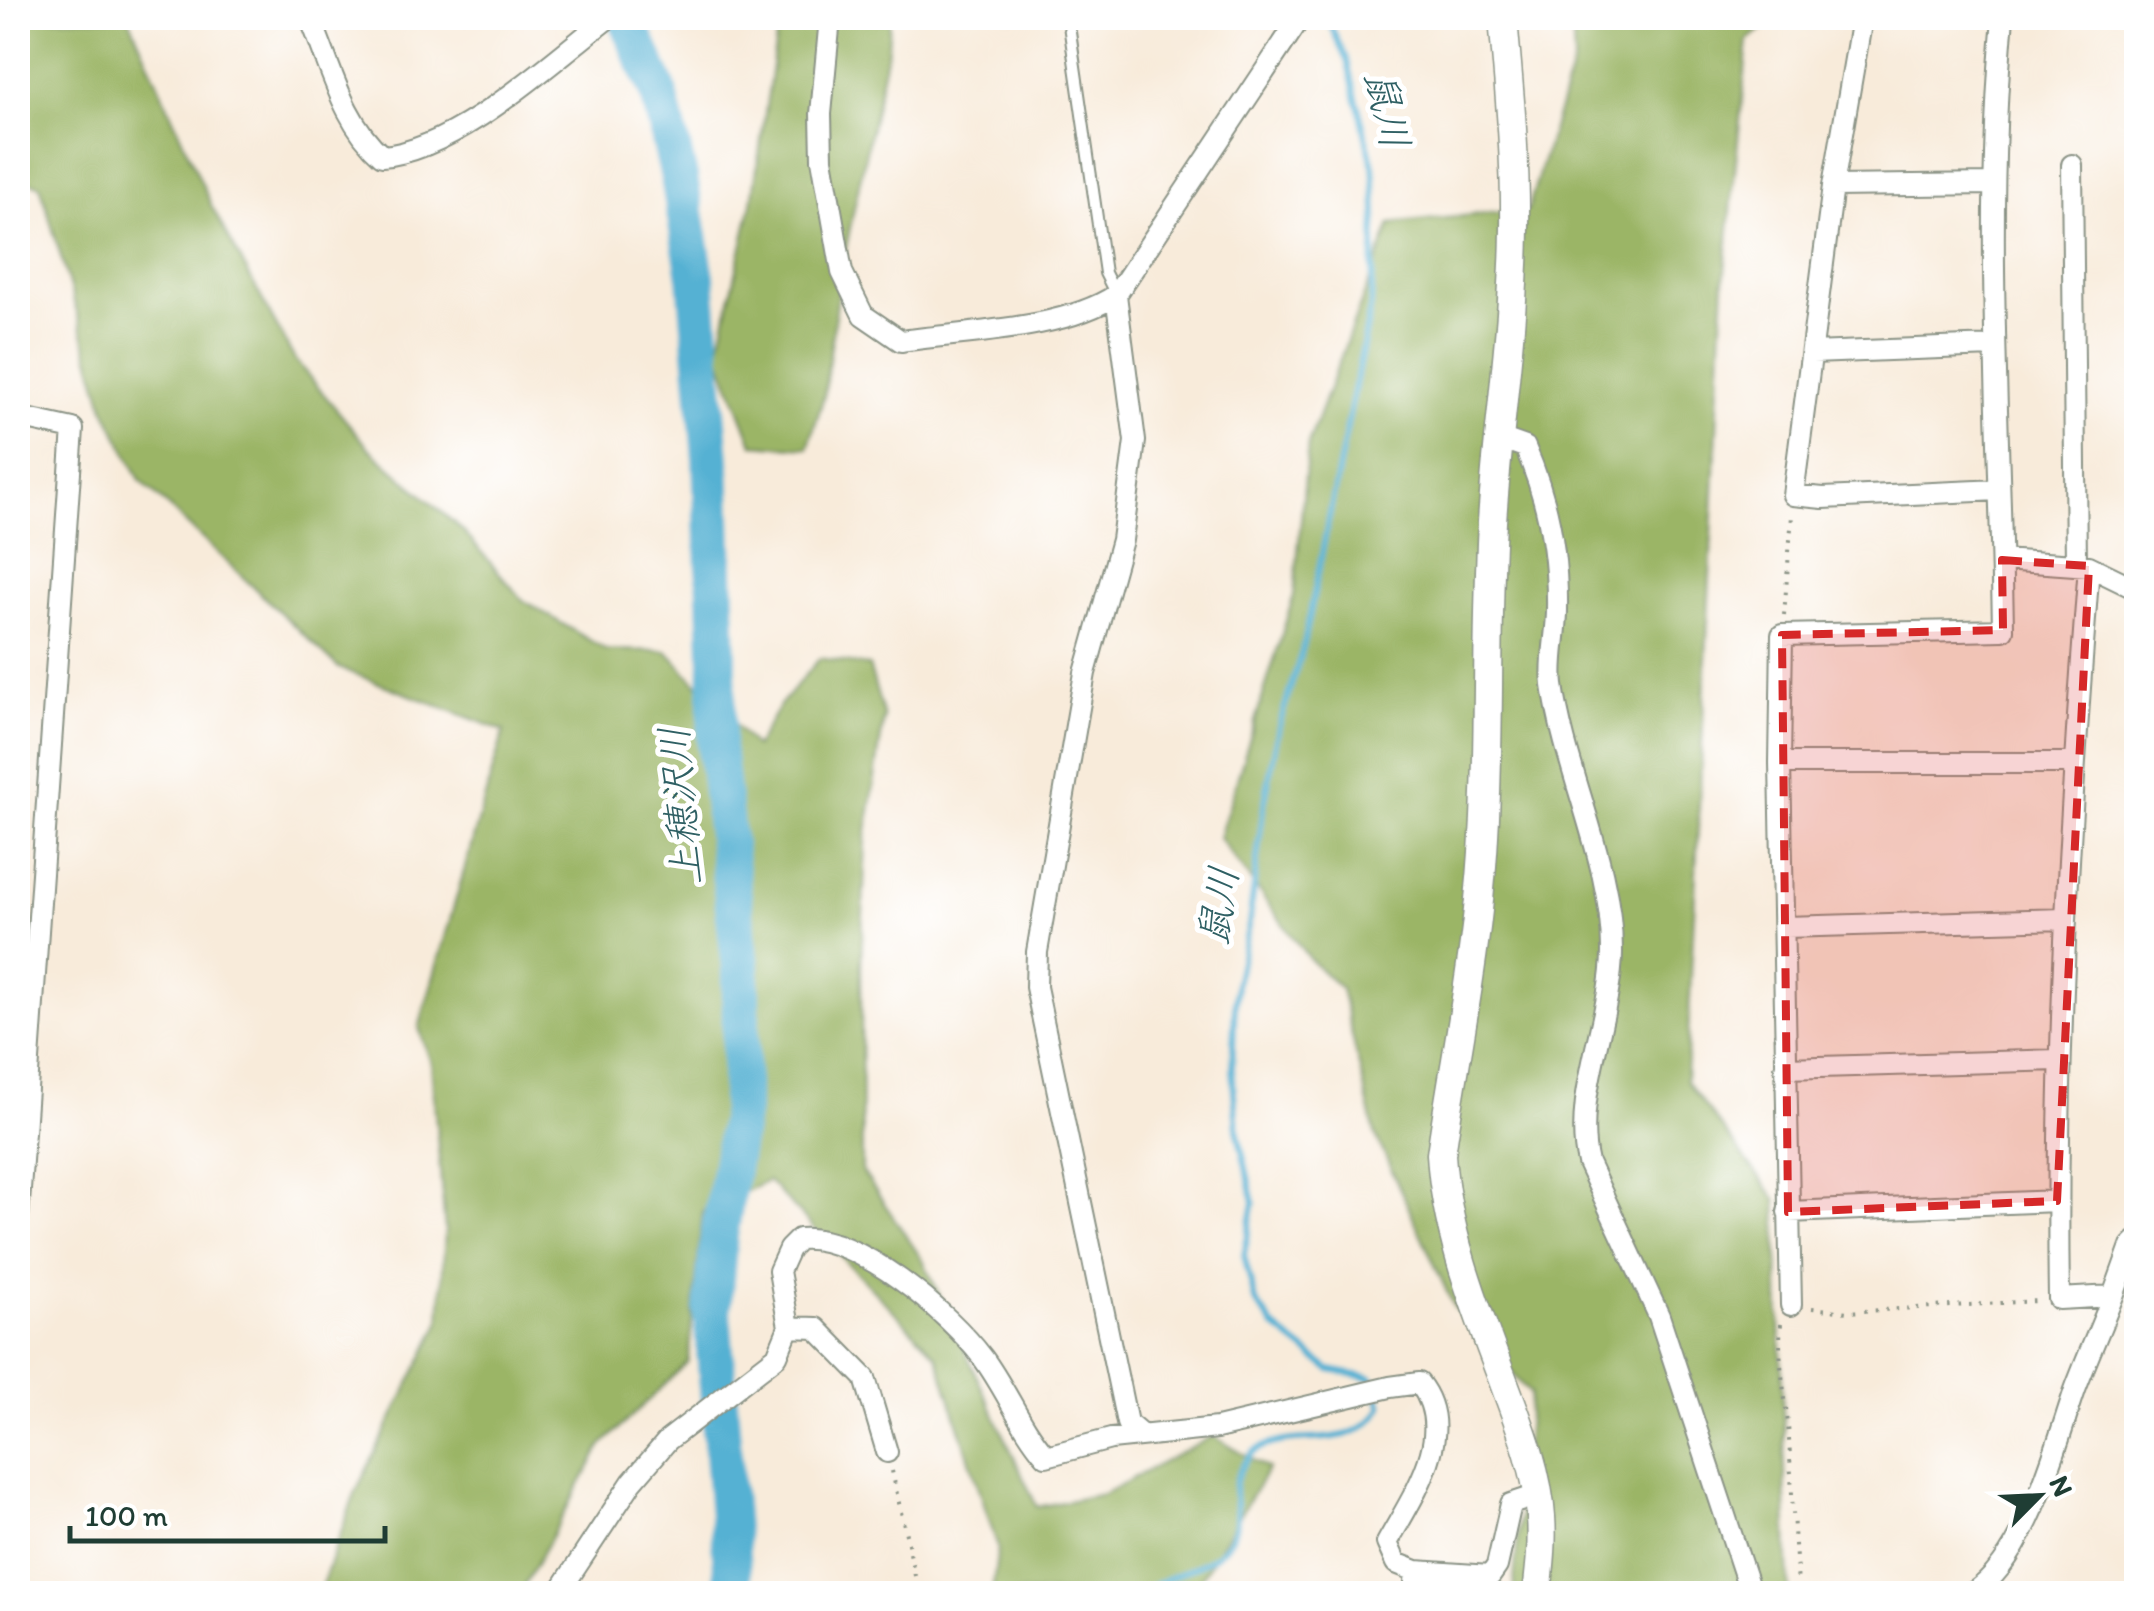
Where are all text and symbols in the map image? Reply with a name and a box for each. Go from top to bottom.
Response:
water label: 鼠川 [1356,65,1420,153]
water label: 上穂沢川 [649,724,711,888]
water label: 鼠川 [1188,863,1248,949]
north arrow [1989,1446,2089,1546]
text: N [2042,1470,2081,1501]
scale bar [70,1481,385,1543]
text: 100 m [85,1497,168,1534]

